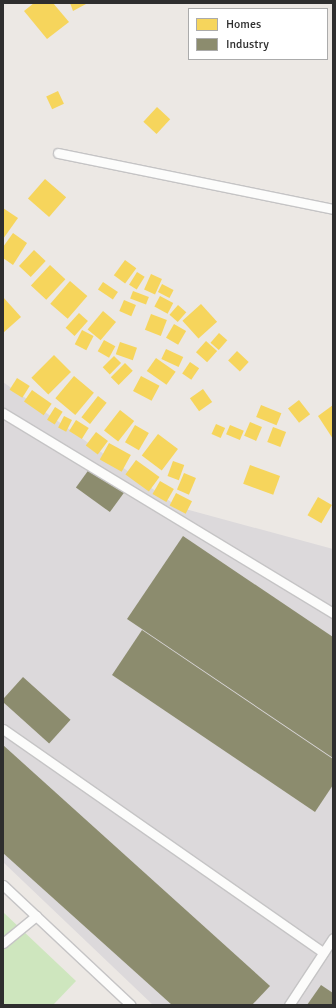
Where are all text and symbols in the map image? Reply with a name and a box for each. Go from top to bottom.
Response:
legend [188,8,328,60]
text: Homes [226,17,261,32]
text: Industry [226,37,269,52]

